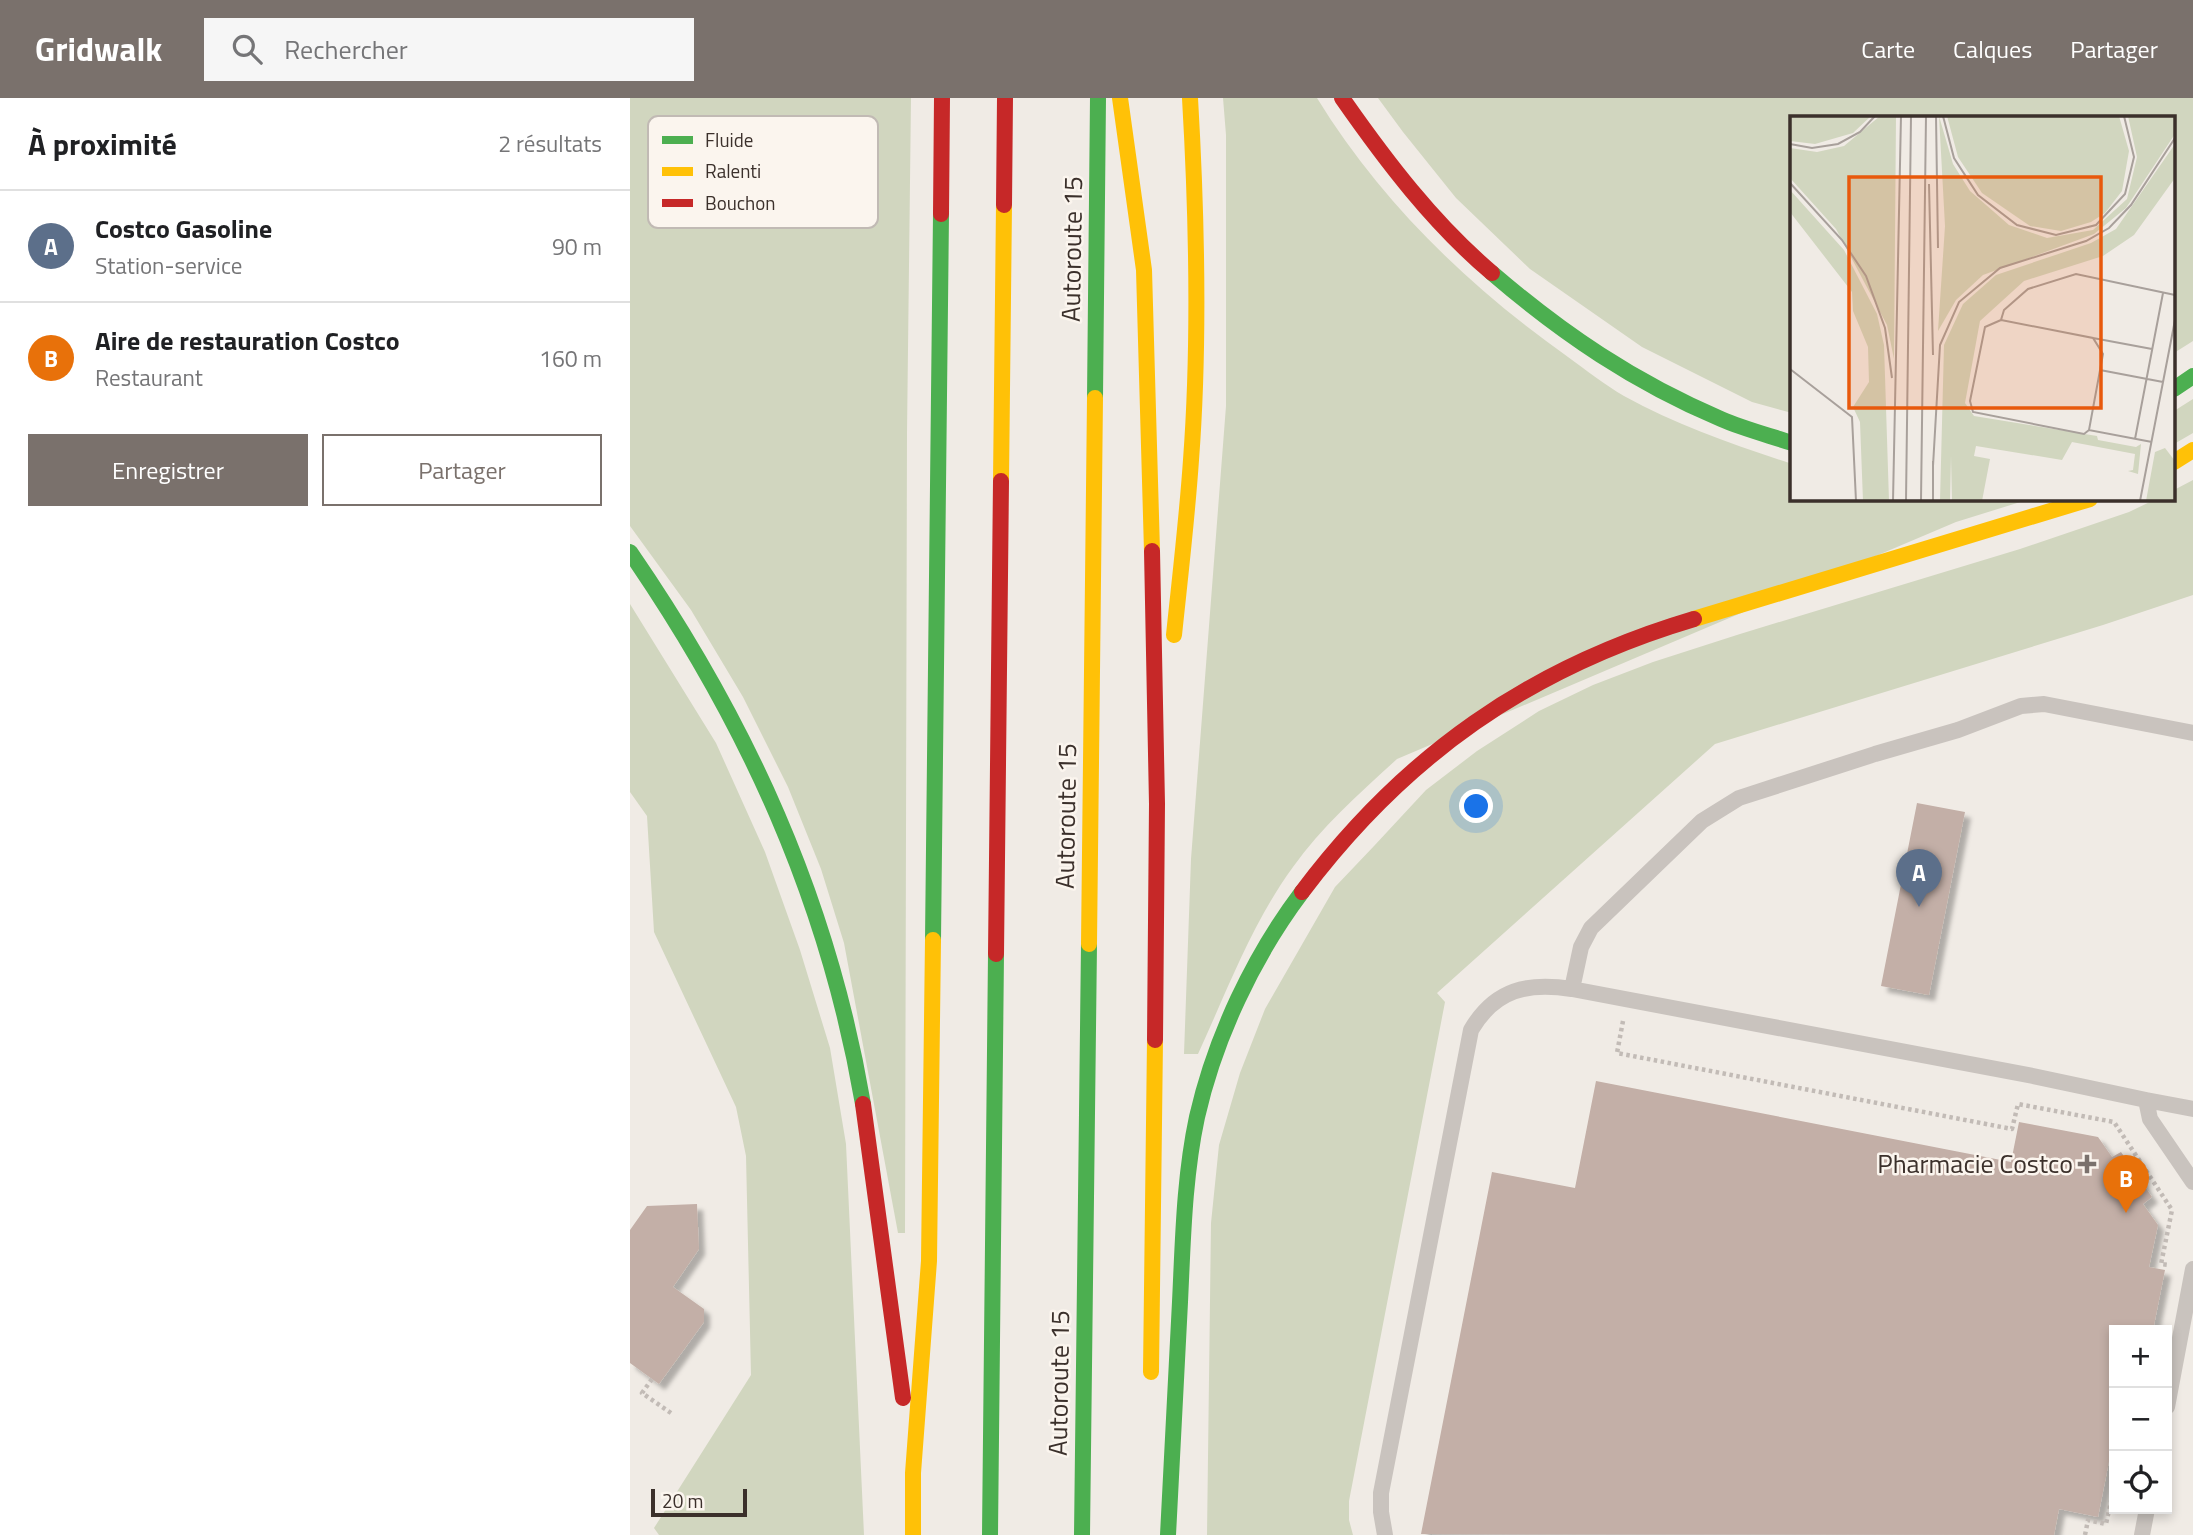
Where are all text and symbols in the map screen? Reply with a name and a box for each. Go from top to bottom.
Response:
search box [204,18,694,81]
text: Gridwalk [35,24,162,74]
icon: search [228,30,266,68]
text: Rechercher [284,30,408,69]
text: Carte [1861,31,1915,67]
text: Calques [1953,31,2032,67]
text: Partager [2070,31,2158,67]
legend [648,116,878,228]
inset map [1790,116,2176,500]
text: À proximité [28,121,177,167]
text: Fluide [705,125,753,154]
text: 2 résultats [498,126,602,161]
text: Ralenti [705,156,761,185]
street label: Autoroute 15 [1051,176,1092,322]
text: Bouchon [705,188,776,217]
text: Costco Gasoline [95,209,272,248]
text: A [44,229,58,264]
text: 90 m [552,229,602,264]
text: Station-service [95,248,242,283]
text: Aire de restauration Costco [95,321,399,360]
text: B [44,341,58,376]
text: 160 m [539,341,602,376]
text: Restaurant [95,360,203,395]
button: Enregistrer [28,434,308,506]
button: Partager [322,434,602,506]
street label: Autoroute 15 [1045,743,1086,889]
your location [1459,789,1493,823]
pin: A [1896,849,1942,907]
place label: Pharmacie Costco [1877,1144,2073,1183]
pin: B [2103,1155,2149,1213]
marker: Pharmacie Costco [2079,1156,2095,1172]
street label: Autoroute 15 [1038,1310,1079,1456]
map controls [2109,1325,2172,1514]
button: + [2109,1325,2172,1388]
button: − [2109,1388,2172,1451]
button: locate [2109,1451,2172,1514]
scale bar [651,1486,747,1518]
text: 20 m [662,1486,703,1515]

